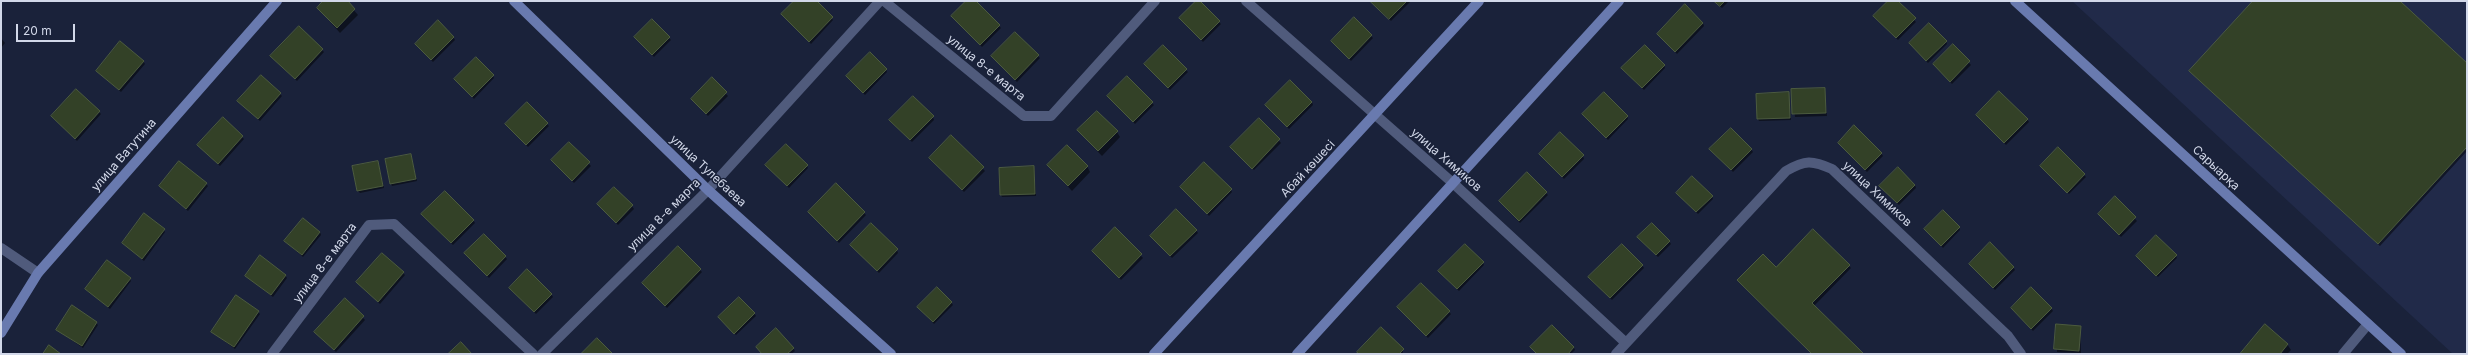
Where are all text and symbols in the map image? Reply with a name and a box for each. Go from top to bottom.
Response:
scale bar [18,16,77,42]
text: 20 m [23,23,52,38]
street label: улица 8-е марта [944,32,1028,104]
street label: улица Ватутина [89,116,159,194]
street label: улица Химиков [1408,125,1484,195]
street label: улица Тулебаева [667,132,749,210]
street label: Абай көшесі [1278,138,1338,200]
street label: Сарыарқа [2189,143,2243,193]
street label: улица Химиков [1839,158,1915,230]
street label: улица 8-е марта [625,176,703,254]
street label: улица 8-е марта [290,220,360,306]

